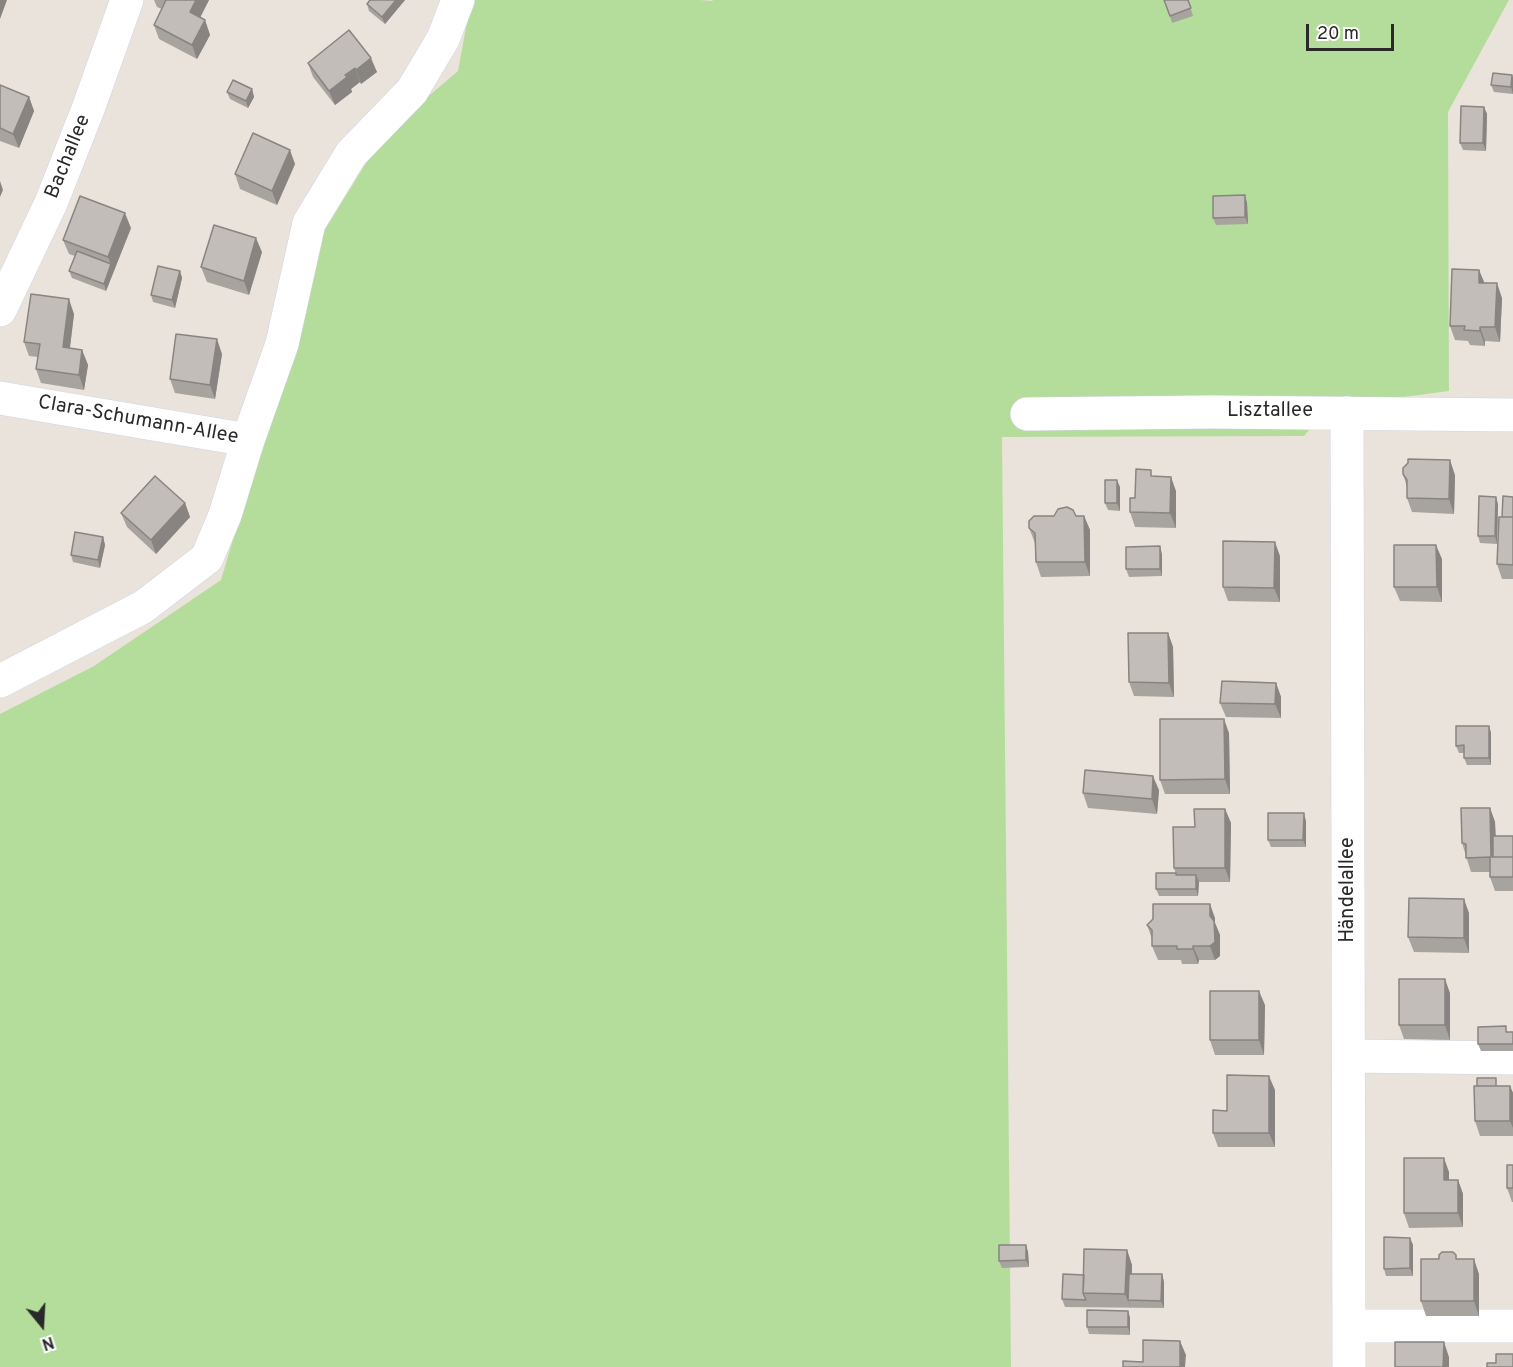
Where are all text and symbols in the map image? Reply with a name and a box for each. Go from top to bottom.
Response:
scale bar [1309,12,1398,50]
text: 20 m [1317,23,1359,46]
street label: Bachallee [41,112,97,202]
street label: Clara-Schumann-Allee [36,392,240,450]
street label: Lisztallee [1227,400,1313,424]
street label: Händelallee [1337,837,1361,943]
north arrow [12,1295,72,1355]
text: N [39,1331,56,1353]

